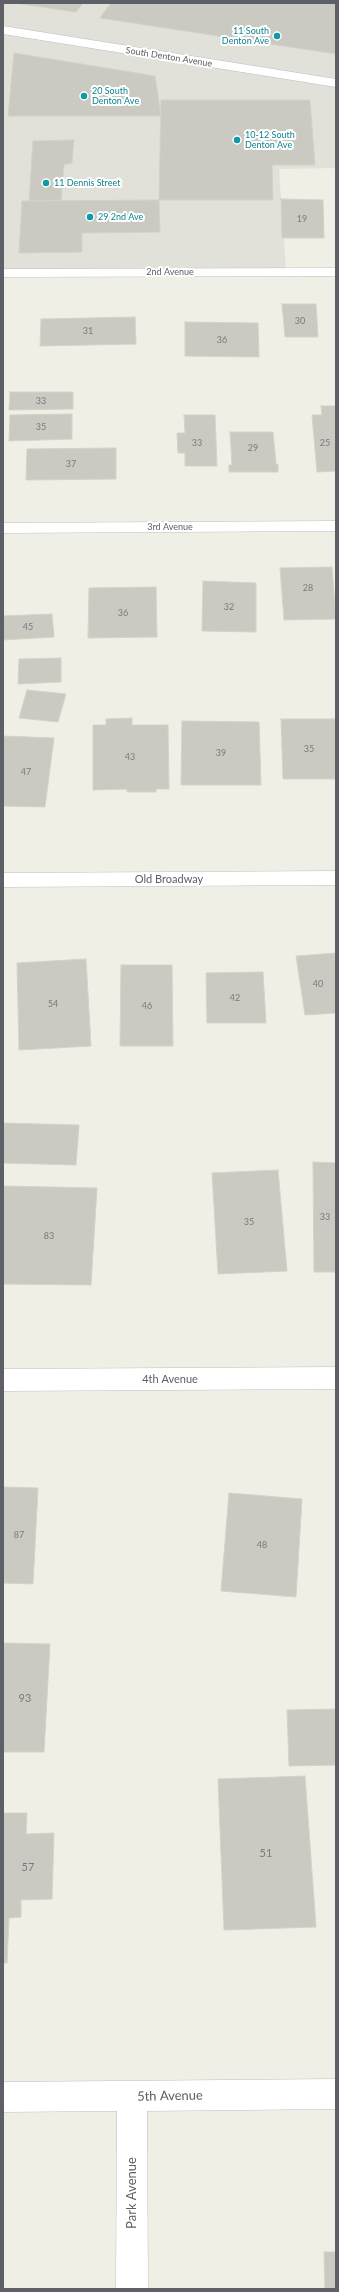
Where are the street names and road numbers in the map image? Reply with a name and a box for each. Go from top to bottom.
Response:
street label: South Denton Avenue [125,45,213,69]
street label: 2nd Avenue [146,267,194,277]
street label: 3rd Avenue [147,522,193,532]
street label: Old Broadway [135,872,203,886]
street label: 4th Avenue [142,1372,198,1386]
street label: 5th Avenue [137,2088,203,2104]
street label: Park Avenue [124,2157,140,2229]

